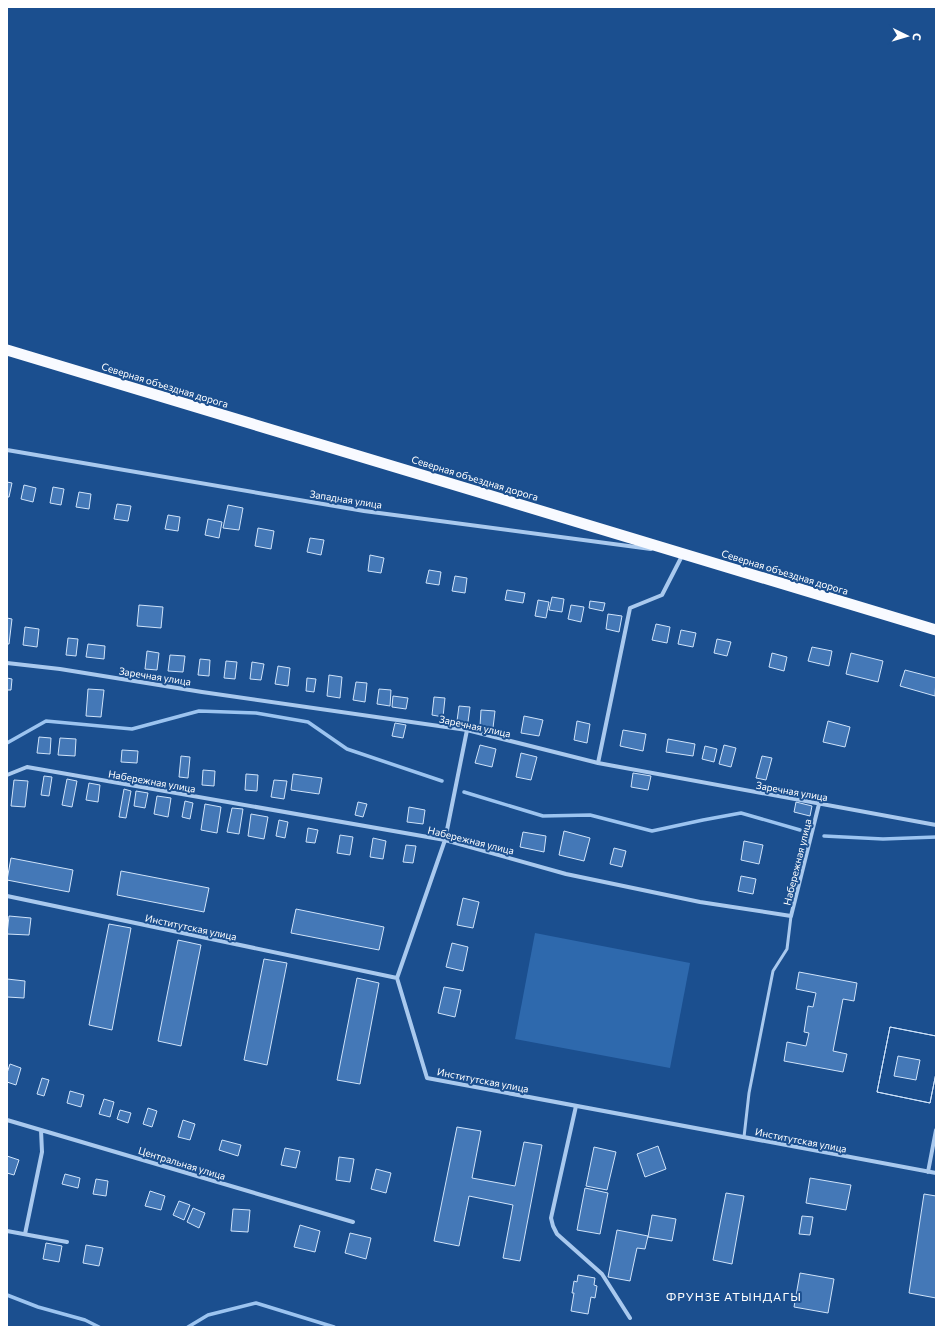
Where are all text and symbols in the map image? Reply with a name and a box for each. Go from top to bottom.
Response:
north arrow [887,16,927,56]
text: С [911,33,924,42]
street label: Северная объездная дорога [100,360,230,410]
street label: Северная объездная дорога [410,453,540,503]
street label: Западная улица [309,487,383,511]
street label: Северная объездная дорога [720,547,850,597]
street label: Заречная улица [118,664,192,688]
street label: Заречная улица [438,713,512,739]
street label: Набережная улица [107,767,197,795]
street label: Заречная улица [755,779,829,803]
street label: Набережная улица [780,818,814,906]
street label: Набережная улица [427,823,515,857]
street label: Институтская улица [144,911,238,943]
street label: Институтская улица [436,1065,530,1095]
street label: Институтская улица [754,1125,848,1155]
street label: Центральная улица [137,1144,227,1182]
district label: ФРУНЗЕ АТЫНДАГЫ [666,1289,802,1303]

